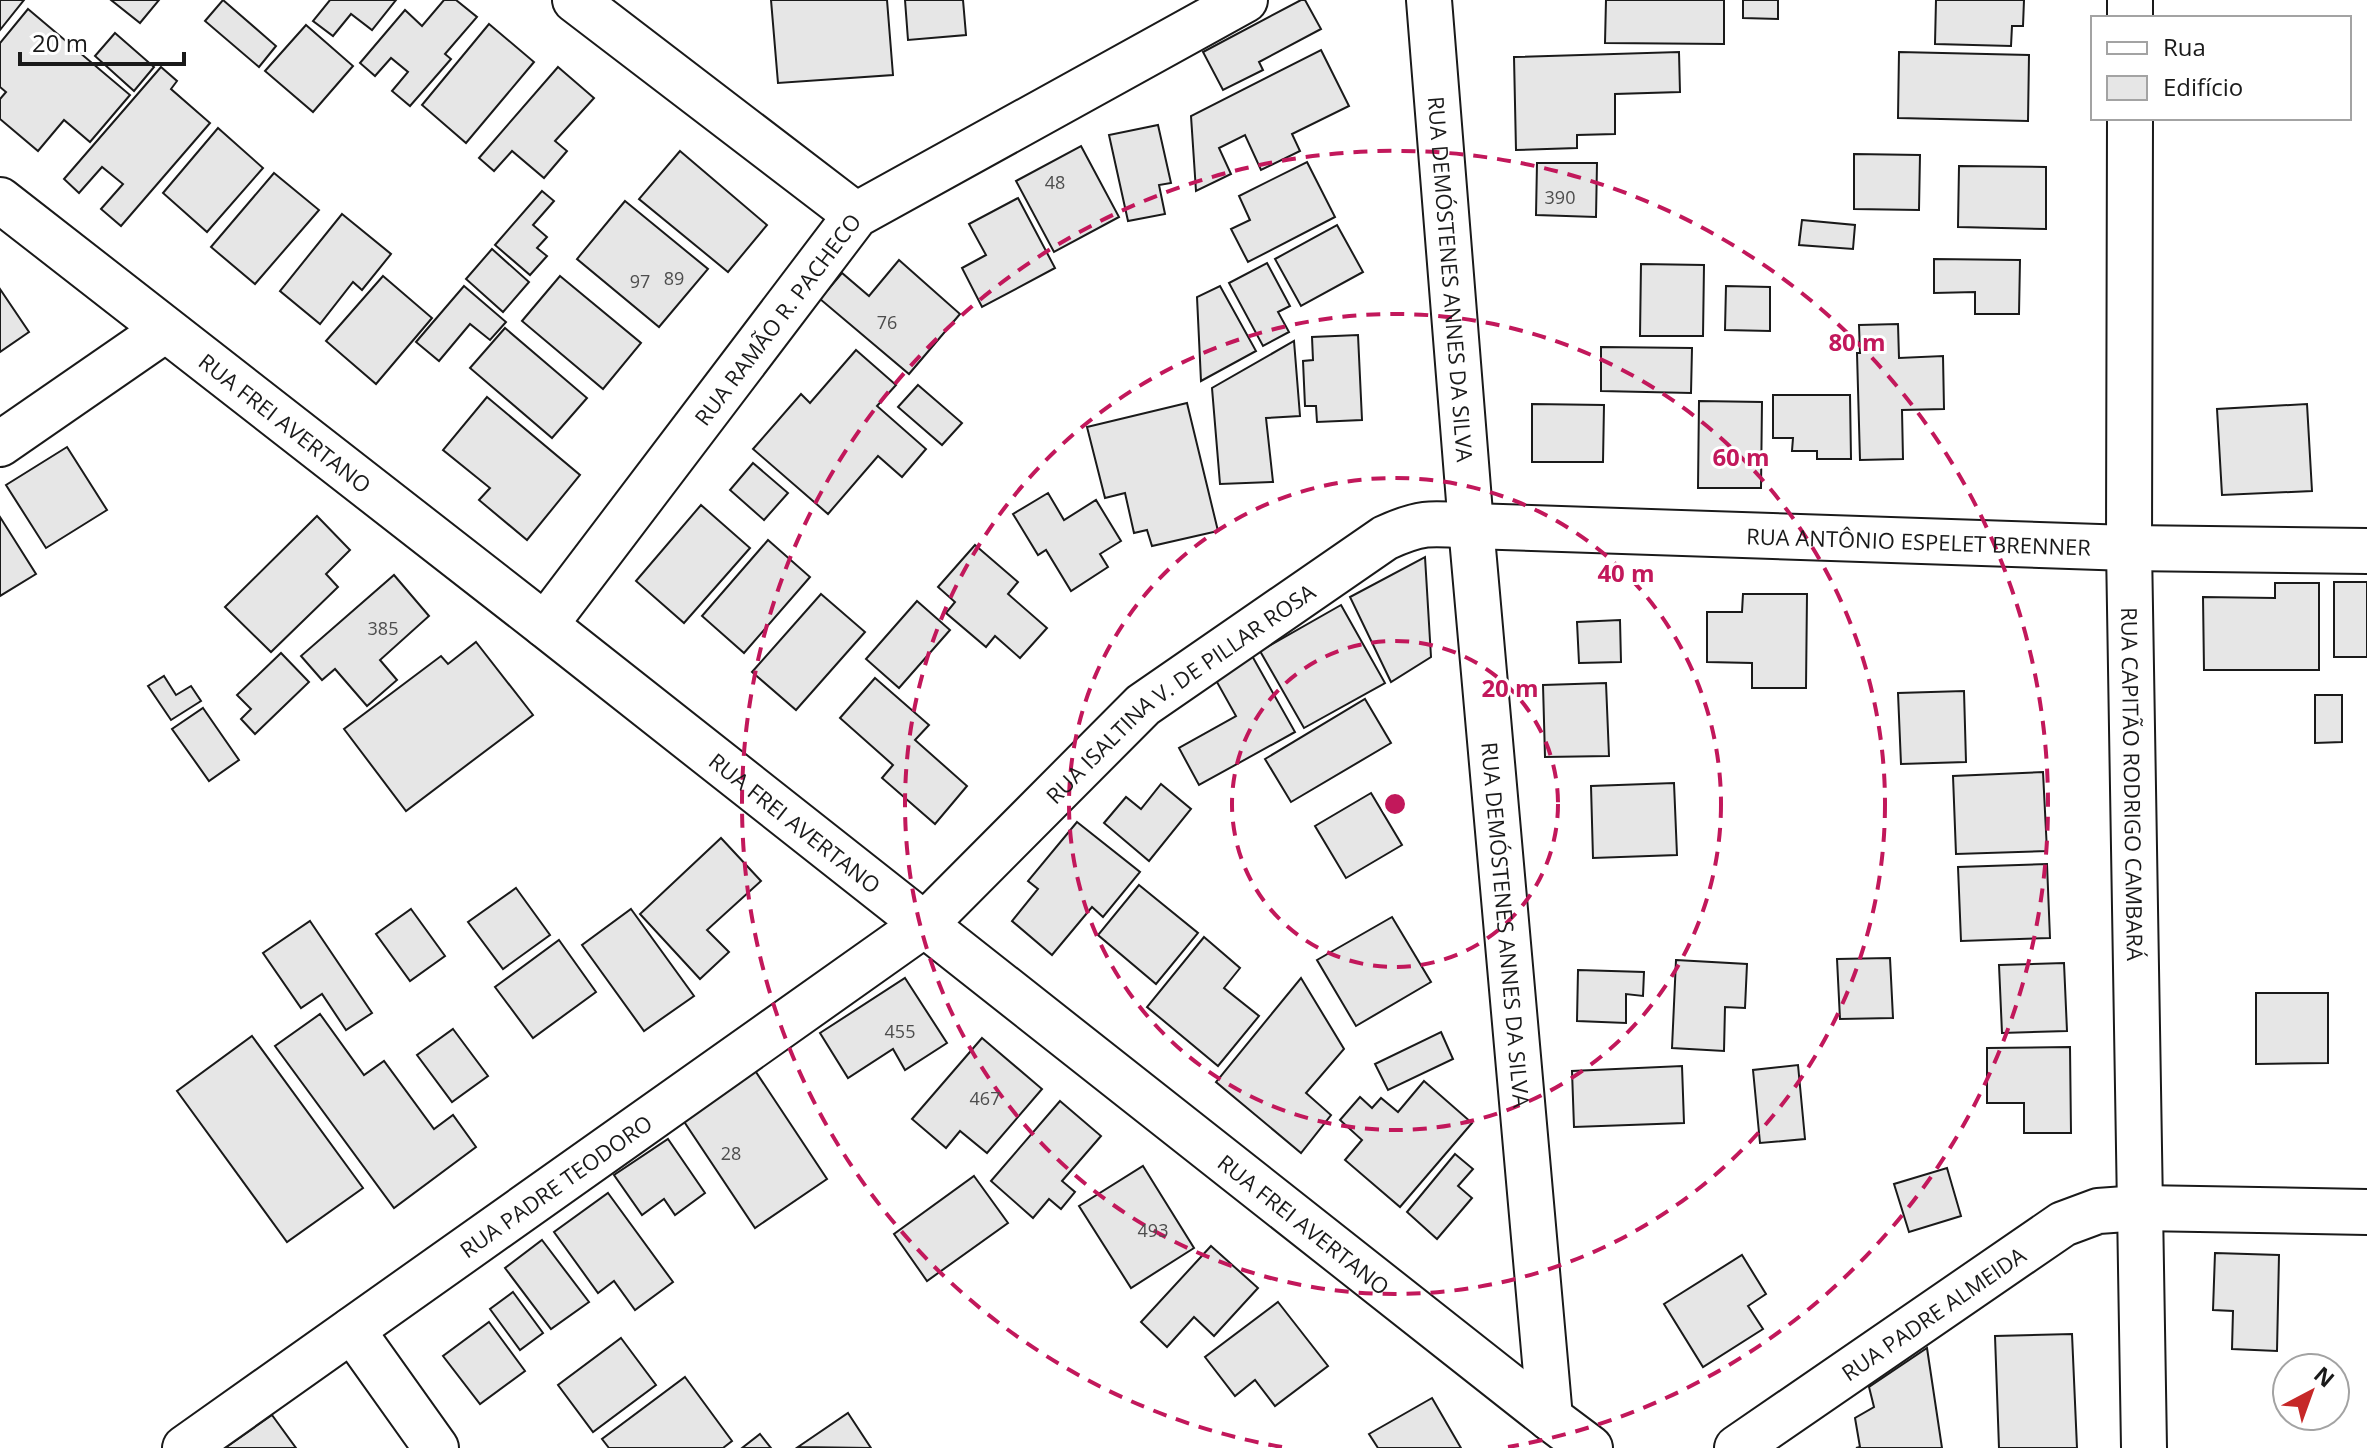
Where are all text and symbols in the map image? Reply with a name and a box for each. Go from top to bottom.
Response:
scale bar [20,16,184,66]
legend [2091,16,2351,120]
text: 20 m [32,26,88,59]
text: Rua [2163,30,2206,63]
text: Edifício [2163,70,2243,103]
street label: RUA DEMÓSTENES ANNES DA SILVA [1422,95,1481,463]
house number: 48 [1045,170,1065,194]
house number: 390 [1545,185,1575,209]
street label: RUA RAMÃO R. PACHECO [687,207,867,431]
house number: 89 [664,266,684,290]
house number: 97 [630,269,650,293]
house number: 76 [877,310,897,334]
text: 80 m [1828,325,1886,358]
street label: RUA FREI AVERTANO [193,346,378,499]
text: 60 m [1712,440,1770,473]
street label: RUA ANTÔNIO ESPELET BRENNER [1746,520,2092,562]
text: 40 m [1597,556,1655,589]
street label: RUA ISALTINA V. DE PILLAR ROSA [1039,576,1321,810]
street label: RUA CAPITÃO RODRIGO CAMBARÁ [2115,607,2151,961]
house number: 385 [368,616,398,640]
text: 20 m [1481,671,1539,704]
street label: RUA DEMÓSTENES ANNES DA SILVA [1475,741,1537,1109]
street label: RUA FREI AVERTANO [703,745,887,900]
centre of rings [1381,790,1409,818]
house number: 455 [885,1019,915,1043]
house number: 467 [970,1086,1000,1110]
street label: RUA PADRE TEODORO [453,1107,658,1264]
house number: 28 [721,1141,741,1165]
street label: RUA FREI AVERTANO [1212,1147,1396,1301]
house number: 493 [1138,1218,1168,1242]
street label: RUA PADRE ALMEIDA [1835,1239,2031,1387]
north arrow [2271,1352,2351,1432]
text: N [2308,1359,2341,1393]

